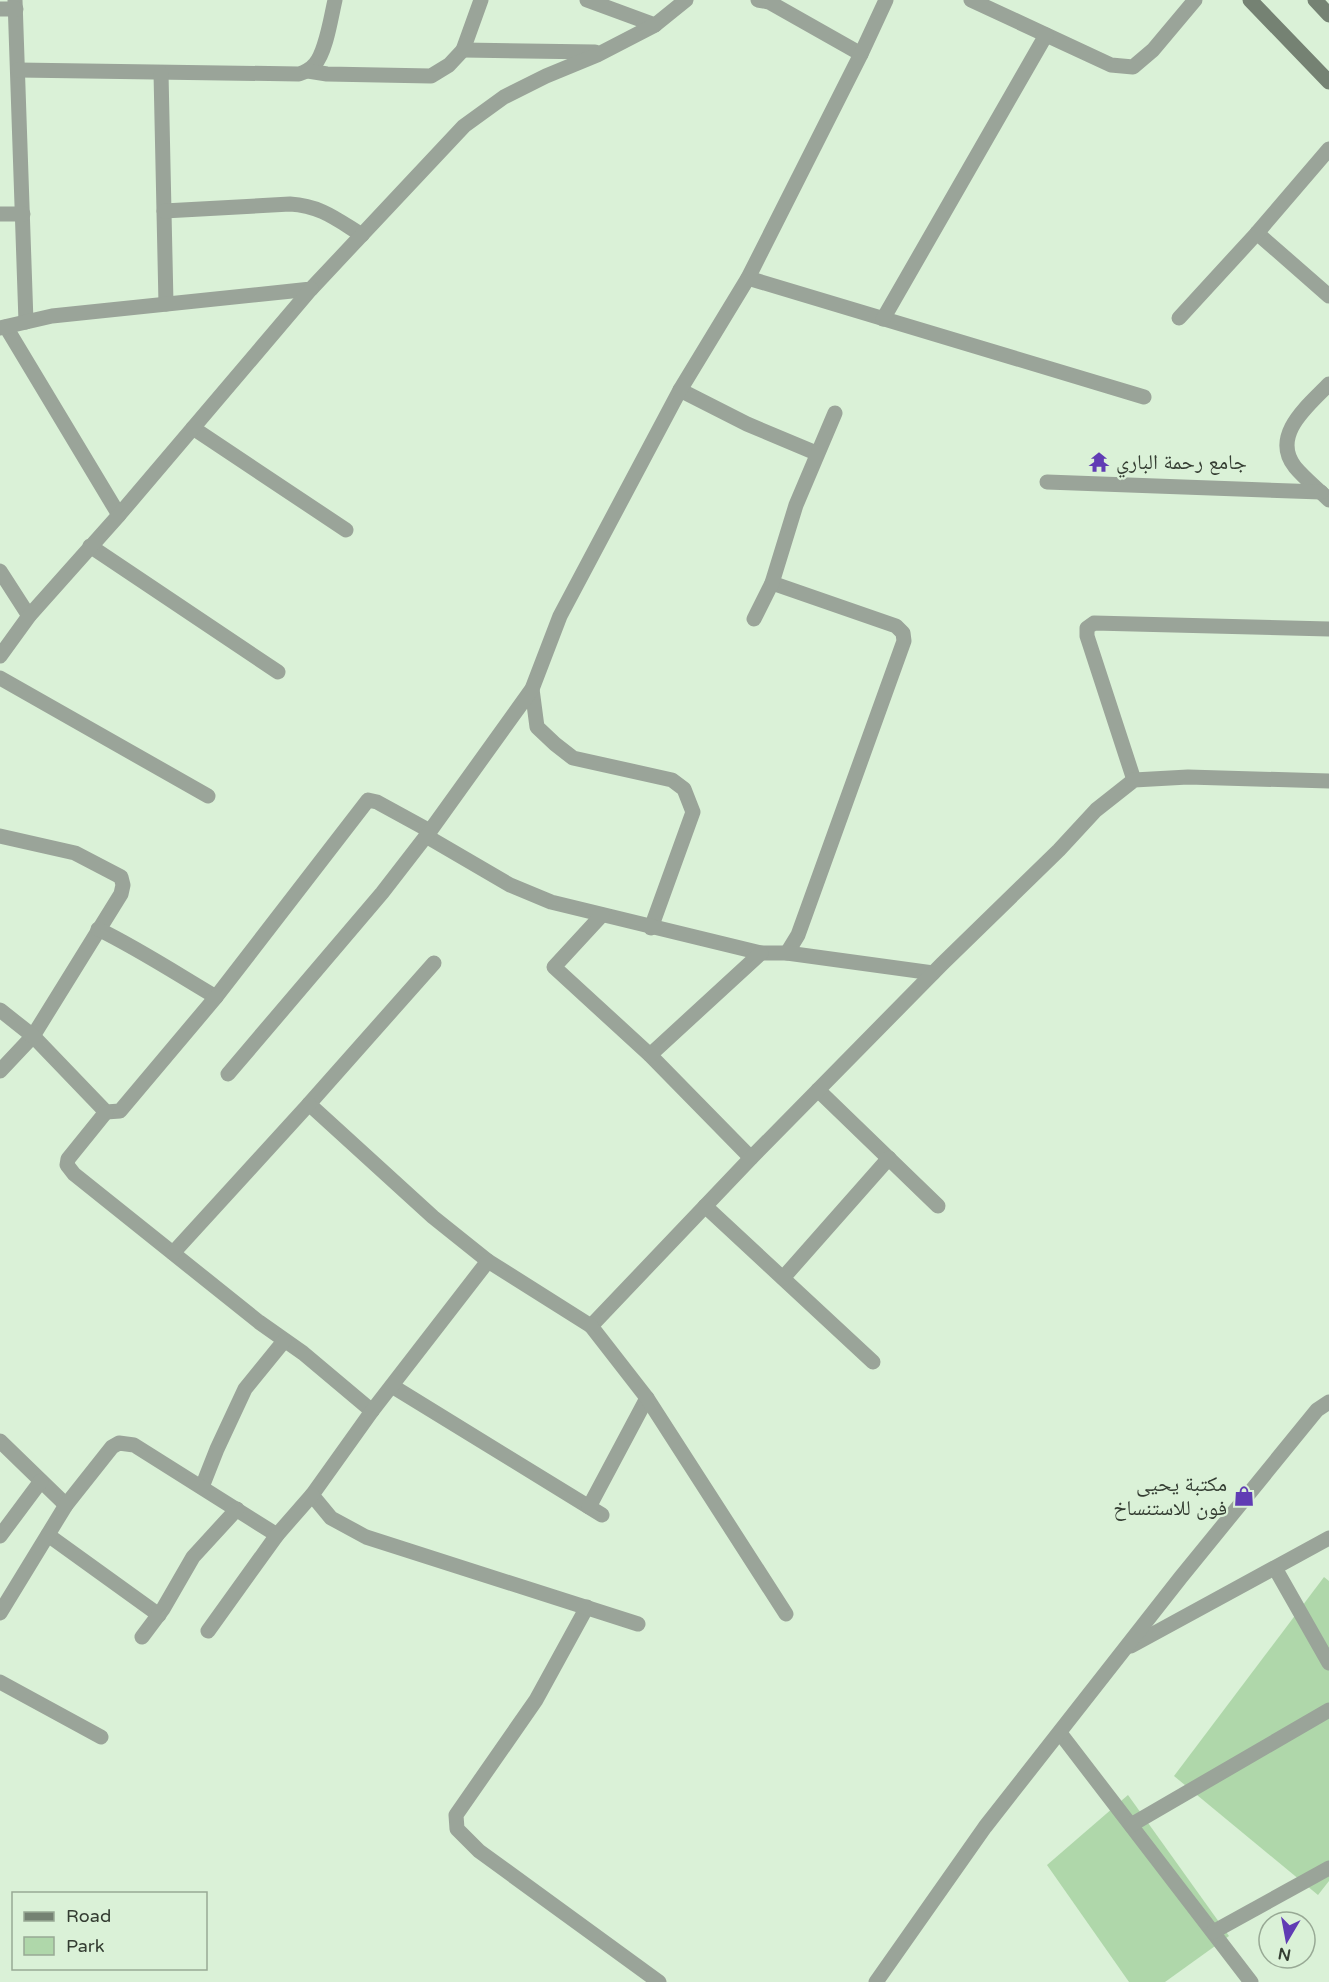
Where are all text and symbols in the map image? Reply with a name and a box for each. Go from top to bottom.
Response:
temple icon: جامع رحمة الباري [1087,450,1111,474]
place label: جامع رحمة الباري [1116,450,1247,478]
place label: مكتبة يحيى فون للاستنساخ [1113,1472,1227,1521]
shop icon: مكتبة يحيى فون للاستنساخ [1232,1484,1256,1508]
legend [12,1892,207,1970]
text: Road [66,1905,111,1927]
north arrow [1257,1910,1317,1970]
text: Park [66,1935,105,1957]
text: N [1277,1943,1293,1965]

